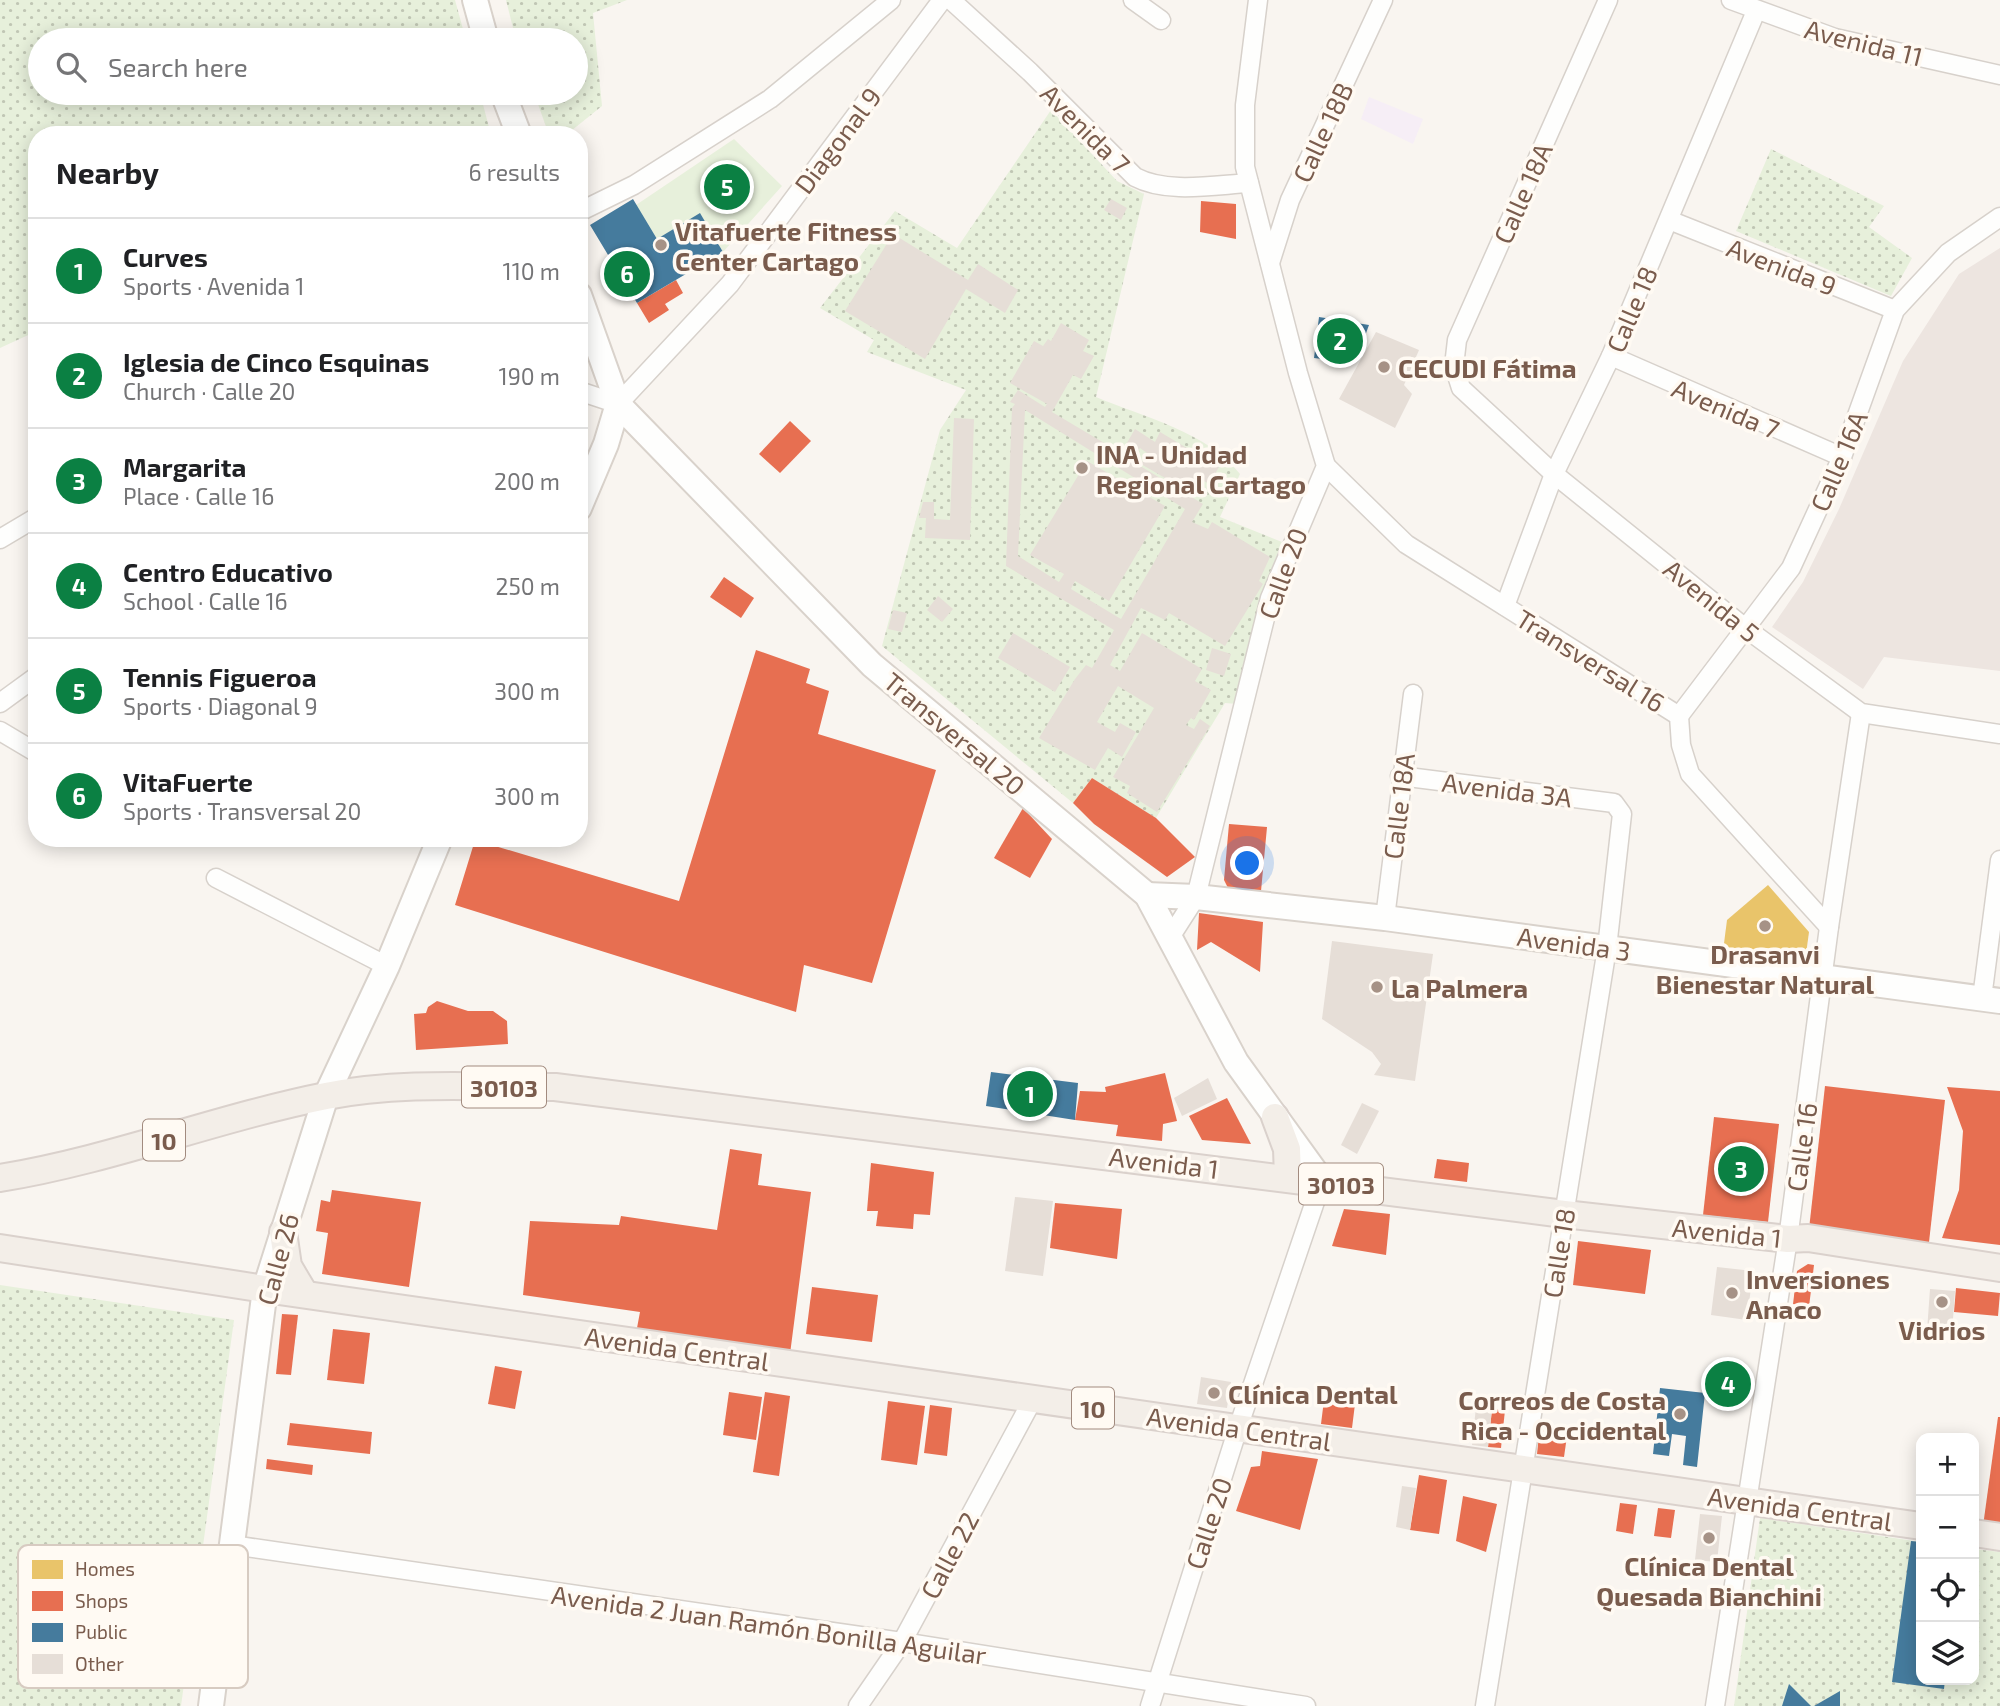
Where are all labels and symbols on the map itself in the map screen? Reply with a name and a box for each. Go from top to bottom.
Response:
street label: Avenida 11 [1802,12,1926,72]
street label: Avenida 7 [1035,77,1137,179]
street label: Calle 18B [1285,77,1359,187]
street label: Diagonal 9 [787,81,887,199]
street label: Calle 18A [1486,138,1558,248]
pin: 5 [704,161,750,213]
place label: Vitafuerte Fitness Center Cartago [675,215,897,276]
street label: Avenida 9 [1723,231,1841,301]
marker: Vitafuerte Fitness Center Cartago [653,237,669,253]
pin: 6 [604,248,650,300]
street label: Calle 18 [1599,261,1663,357]
pin: 2 [1317,315,1363,367]
place label: CECUDI Fátima [1398,352,1577,383]
marker: CECUDI Fátima [1376,359,1392,375]
street label: Avenida 7 [1668,372,1784,444]
street label: Calle 16A [1803,406,1873,516]
place label: INA - Unidad Regional Cartago [1096,438,1306,499]
marker: INA - Unidad Regional Cartago [1074,460,1090,476]
street label: Calle 20 [1251,523,1313,623]
street label: Avenida 5 [1658,552,1766,648]
street label: Transversal 16 [1511,602,1671,718]
street label: Transversal 20 [878,665,1032,801]
street label: Calle 18A [1376,751,1420,861]
street label: Avenida 3A [1440,766,1574,812]
your location [1230,846,1264,880]
marker: Drasanvi Bienestar Natural [1757,918,1773,934]
street label: Avenida 3 [1515,920,1633,966]
place label: Drasanvi Bienestar Natural [1656,938,1875,999]
place label: La Palmera [1391,972,1528,1003]
marker: La Palmera [1369,979,1385,995]
road number: 30103 [462,1066,546,1107]
pin: 1 [1007,1068,1053,1120]
street label: Calle 16 [1779,1101,1823,1193]
road number: 10 [143,1120,185,1160]
street label: Avenida 1 [1107,1140,1221,1184]
pin: 3 [1718,1143,1764,1195]
road number: 30103 [1299,1164,1383,1204]
street label: Calle 18 [1536,1206,1580,1300]
street label: Calle 26 [250,1210,304,1308]
street label: Avenida 1 [1671,1211,1783,1253]
place label: Inversiones Anaco [1746,1263,1890,1324]
marker: Inversiones Anaco [1724,1285,1740,1301]
marker: Vidrios [1934,1294,1950,1310]
place label: Vidrios [1899,1314,1985,1345]
street label: Avenida Central [583,1320,772,1376]
pin: 4 [1705,1358,1751,1410]
place label: Clínica Dental [1228,1378,1398,1409]
place label: Correos de Costa Rica - Occidental [1458,1384,1666,1445]
marker: Clínica Dental [1206,1385,1222,1401]
road number: 10 [1072,1388,1114,1428]
street label: Avenida Central [1145,1400,1334,1456]
marker: Correos de Costa Rica - Occidental [1672,1406,1688,1422]
street label: Calle 20 [1179,1473,1237,1573]
street label: Avenida Central [1706,1480,1895,1536]
street label: Calle 22 [913,1506,985,1604]
marker: Clínica Dental Quesada Bianchini [1701,1530,1717,1546]
legend [18,1545,248,1688]
place label: Clínica Dental Quesada Bianchini [1596,1550,1822,1612]
text: Homes [75,1557,135,1580]
street label: Avenida 2 Juan Ramón Bonilla Aguilar [549,1578,989,1670]
text: Shops [75,1589,128,1612]
text: Public [75,1620,128,1643]
text: Other [75,1652,124,1675]

